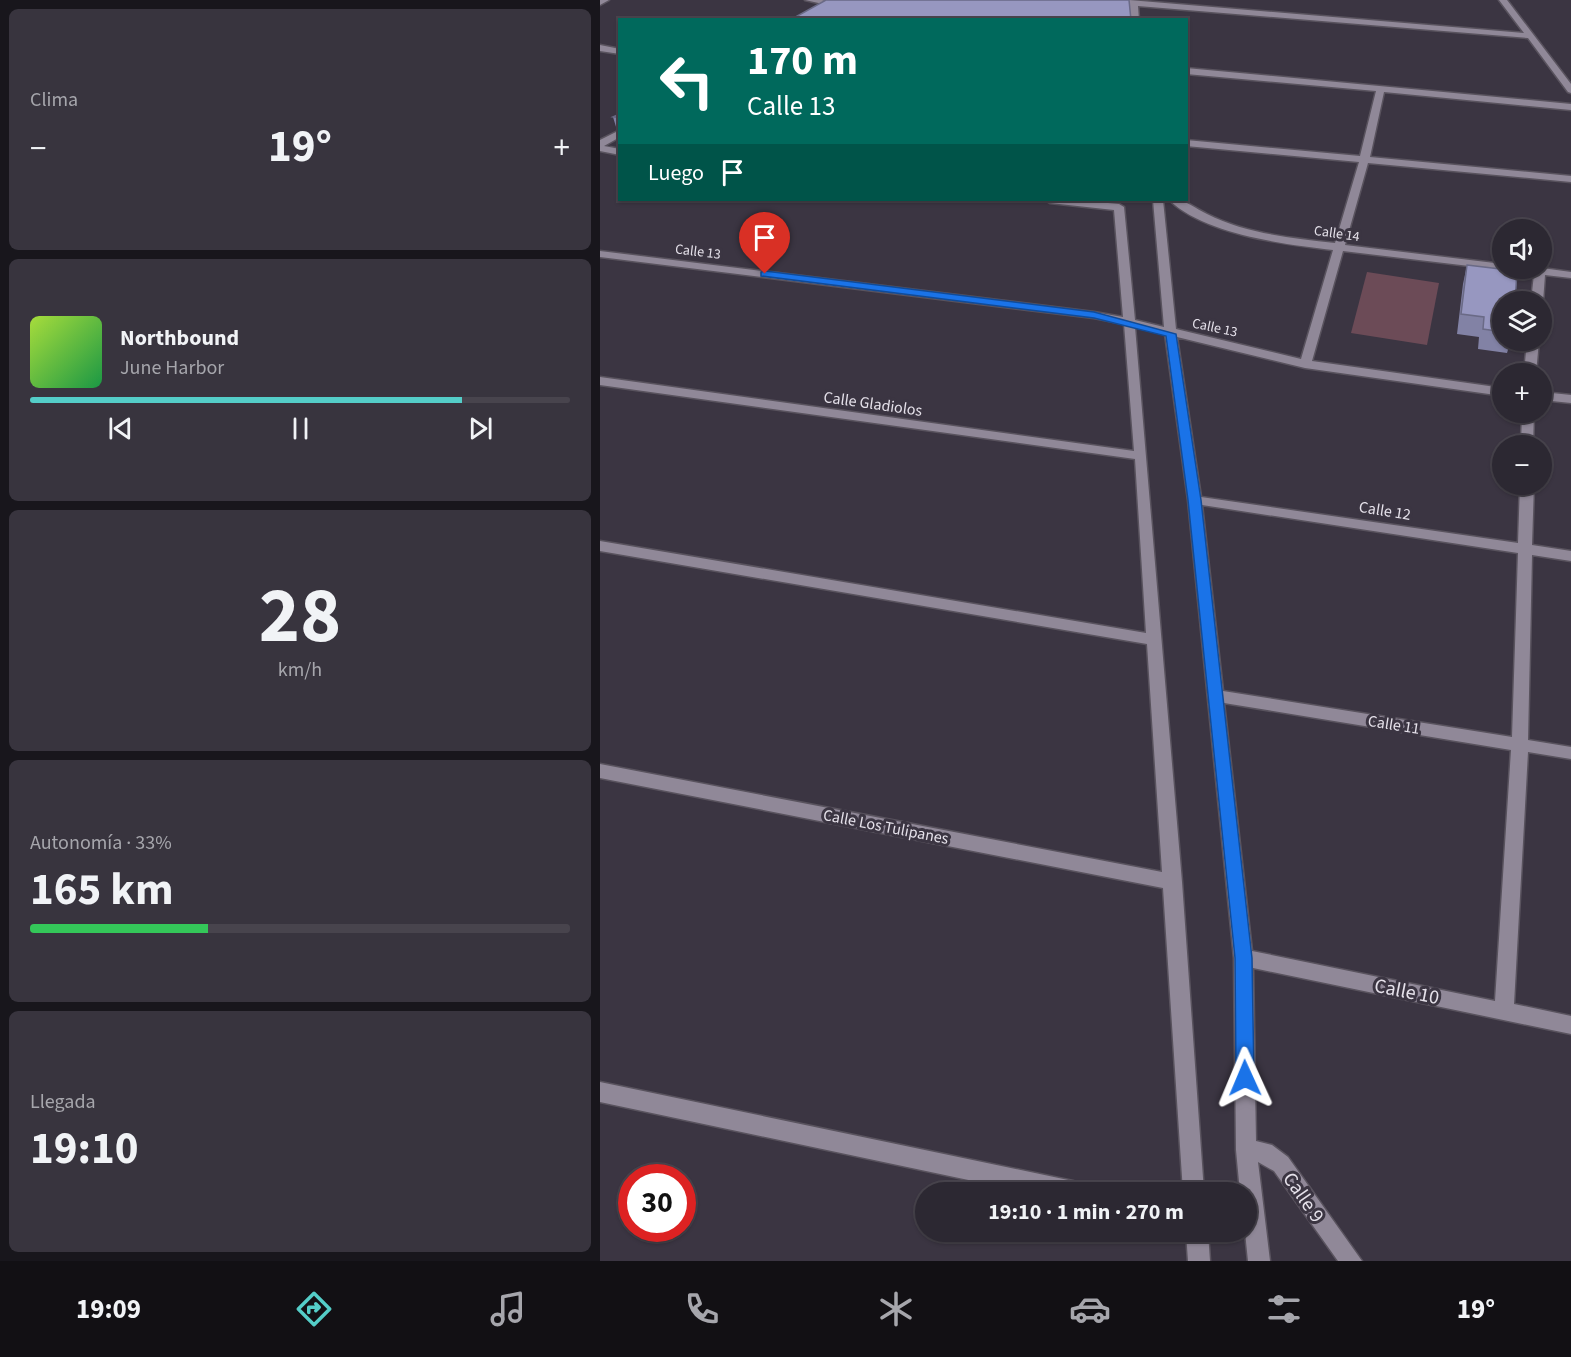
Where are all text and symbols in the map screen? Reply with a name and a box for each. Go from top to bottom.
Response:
text: 170 m [747,31,858,91]
icon: left [648,42,726,120]
text: Clima [30,86,78,114]
text: Calle 13 [747,87,835,126]
text: 19° [268,115,332,179]
text: − [30,125,46,172]
text: + [554,125,570,172]
icon: arrive [716,156,749,189]
text: Luego [648,157,704,189]
pin [739,212,790,274]
map controls [1492,219,1552,495]
button: sound [1492,219,1552,279]
icon: arrive [748,221,781,254]
street label: Calle 14 [1313,221,1361,247]
street label: Calle 13 [674,239,722,265]
button: layers [1492,291,1552,351]
street label: Calle 13 [1190,313,1239,343]
text: Northbound [120,322,239,354]
text: June Harbor [120,354,224,382]
button: + [1492,363,1552,423]
street label: Calle Gladiolos [822,386,924,422]
icon: previous [104,412,137,445]
icon: pause [284,412,317,445]
icon: next [464,412,497,445]
button: − [1492,435,1552,495]
street label: Calle 12 [1357,496,1412,526]
text: 28 [259,561,341,672]
text: km/h [278,656,322,684]
street label: Calle 11 [1366,710,1421,740]
street label: Calle Los Tulipanes [821,804,951,850]
text: Autonomía · 33% [30,829,172,857]
text: 165 km [30,858,174,922]
street label: Calle 10 [1372,972,1442,1012]
position arrow [1213,1046,1277,1110]
text: Llegada [30,1088,96,1116]
text: 19:10 [30,1117,139,1181]
speed limit sign: 30 [618,1164,696,1242]
street label: Calle 9 [1276,1167,1331,1228]
text: 19:10 · 1 min · 270 m [988,1196,1184,1228]
icon: directions [293,1288,335,1330]
icon: music [487,1288,529,1330]
icon: phone [681,1288,723,1330]
icon: climate [875,1288,917,1330]
icon: car [1069,1288,1111,1330]
icon: filters [1263,1288,1305,1330]
text: 19:09 [76,1290,141,1329]
text: 19° [1457,1290,1495,1329]

